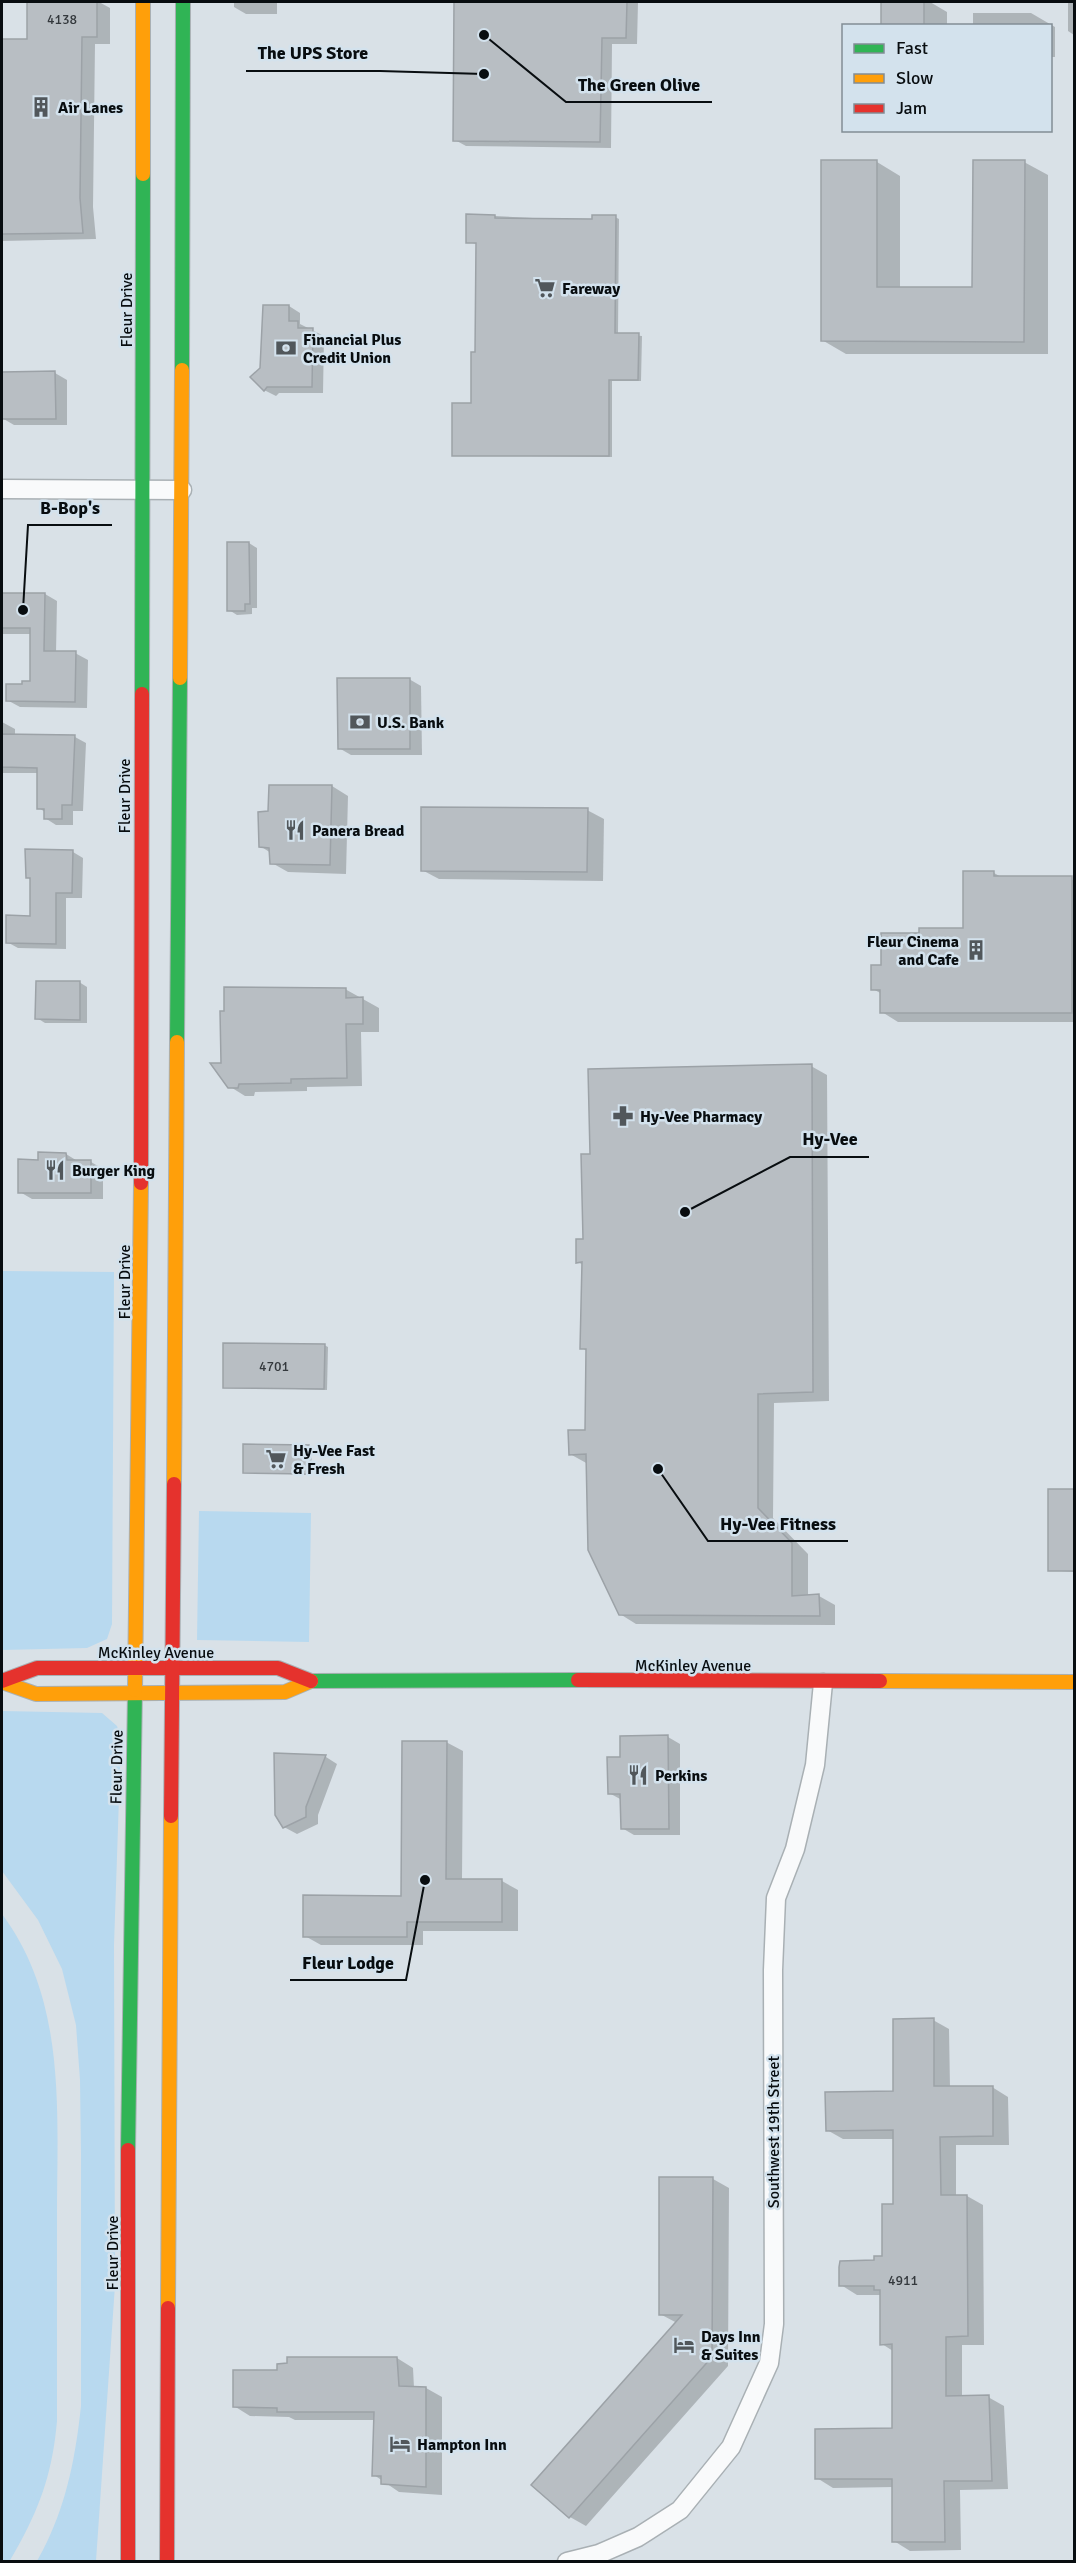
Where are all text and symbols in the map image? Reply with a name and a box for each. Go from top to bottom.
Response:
house number: 4138 [47,11,77,28]
legend [842,24,1052,132]
callout: The UPS Store [246,35,380,71]
text: Fast [896,37,928,59]
text: The UPS Store [258,42,368,64]
callout: The Green Olive [566,66,712,102]
text: Slow [896,67,933,89]
text: The Green Olive [578,74,700,96]
building icon: Air Lanes [29,95,53,119]
text: Jam [896,97,927,119]
place label: Air Lanes [58,98,123,118]
street label: Fleur Drive [117,273,137,347]
supermarket icon: Fareway [533,276,557,300]
place label: Fareway [562,279,620,299]
place label: Financial Plus Credit Union [303,330,401,368]
bank icon: Financial Plus Credit Union [274,336,298,360]
callout: B-Bop's [28,489,112,525]
text: B-Bop's [40,497,100,519]
bank icon: U.S. Bank [348,710,372,734]
place label: U.S. Bank [377,713,445,733]
street label: Fleur Drive [115,759,135,833]
restaurant icon: Panera Bread [283,818,307,842]
place label: Panera Bread [312,821,405,841]
place label: Fleur Cinema and Cafe [867,932,959,970]
building icon: Fleur Cinema and Cafe [964,938,988,962]
pharmacy icon: Hy-Vee Pharmacy [611,1104,635,1128]
place label: Hy-Vee Pharmacy [640,1107,762,1127]
callout: Hy-Vee [790,1121,869,1157]
text: Hy-Vee [802,1128,858,1150]
restaurant icon: Burger King [43,1158,67,1182]
place label: Burger King [72,1161,156,1181]
street label: Fleur Drive [115,1245,135,1319]
house number: 4701 [259,1358,289,1375]
place label: Hy-Vee Fast & Fresh [293,1441,375,1479]
supermarket icon: Hy-Vee Fast & Fresh [264,1447,288,1471]
callout: Hy-Vee Fitness [708,1505,848,1541]
text: Hy-Vee Fitness [720,1513,836,1535]
street label: McKinley Avenue [98,1643,214,1663]
street label: McKinley Avenue [635,1656,751,1676]
street label: Fleur Drive [106,1729,128,1805]
restaurant icon: Perkins [626,1763,650,1787]
place label: Perkins [655,1766,707,1786]
callout: Fleur Lodge [290,1944,406,1980]
text: Fleur Lodge [302,1952,394,1974]
street label: Southwest 19th Street [764,2055,784,2208]
street label: Fleur Drive [103,2216,123,2290]
house number: 4911 [888,2272,918,2289]
place label: Days Inn & Suites [701,2327,761,2365]
hotel icon: Days Inn & Suites [672,2333,696,2357]
hotel icon: Hampton Inn [388,2432,412,2456]
place label: Hampton Inn [417,2435,507,2455]

